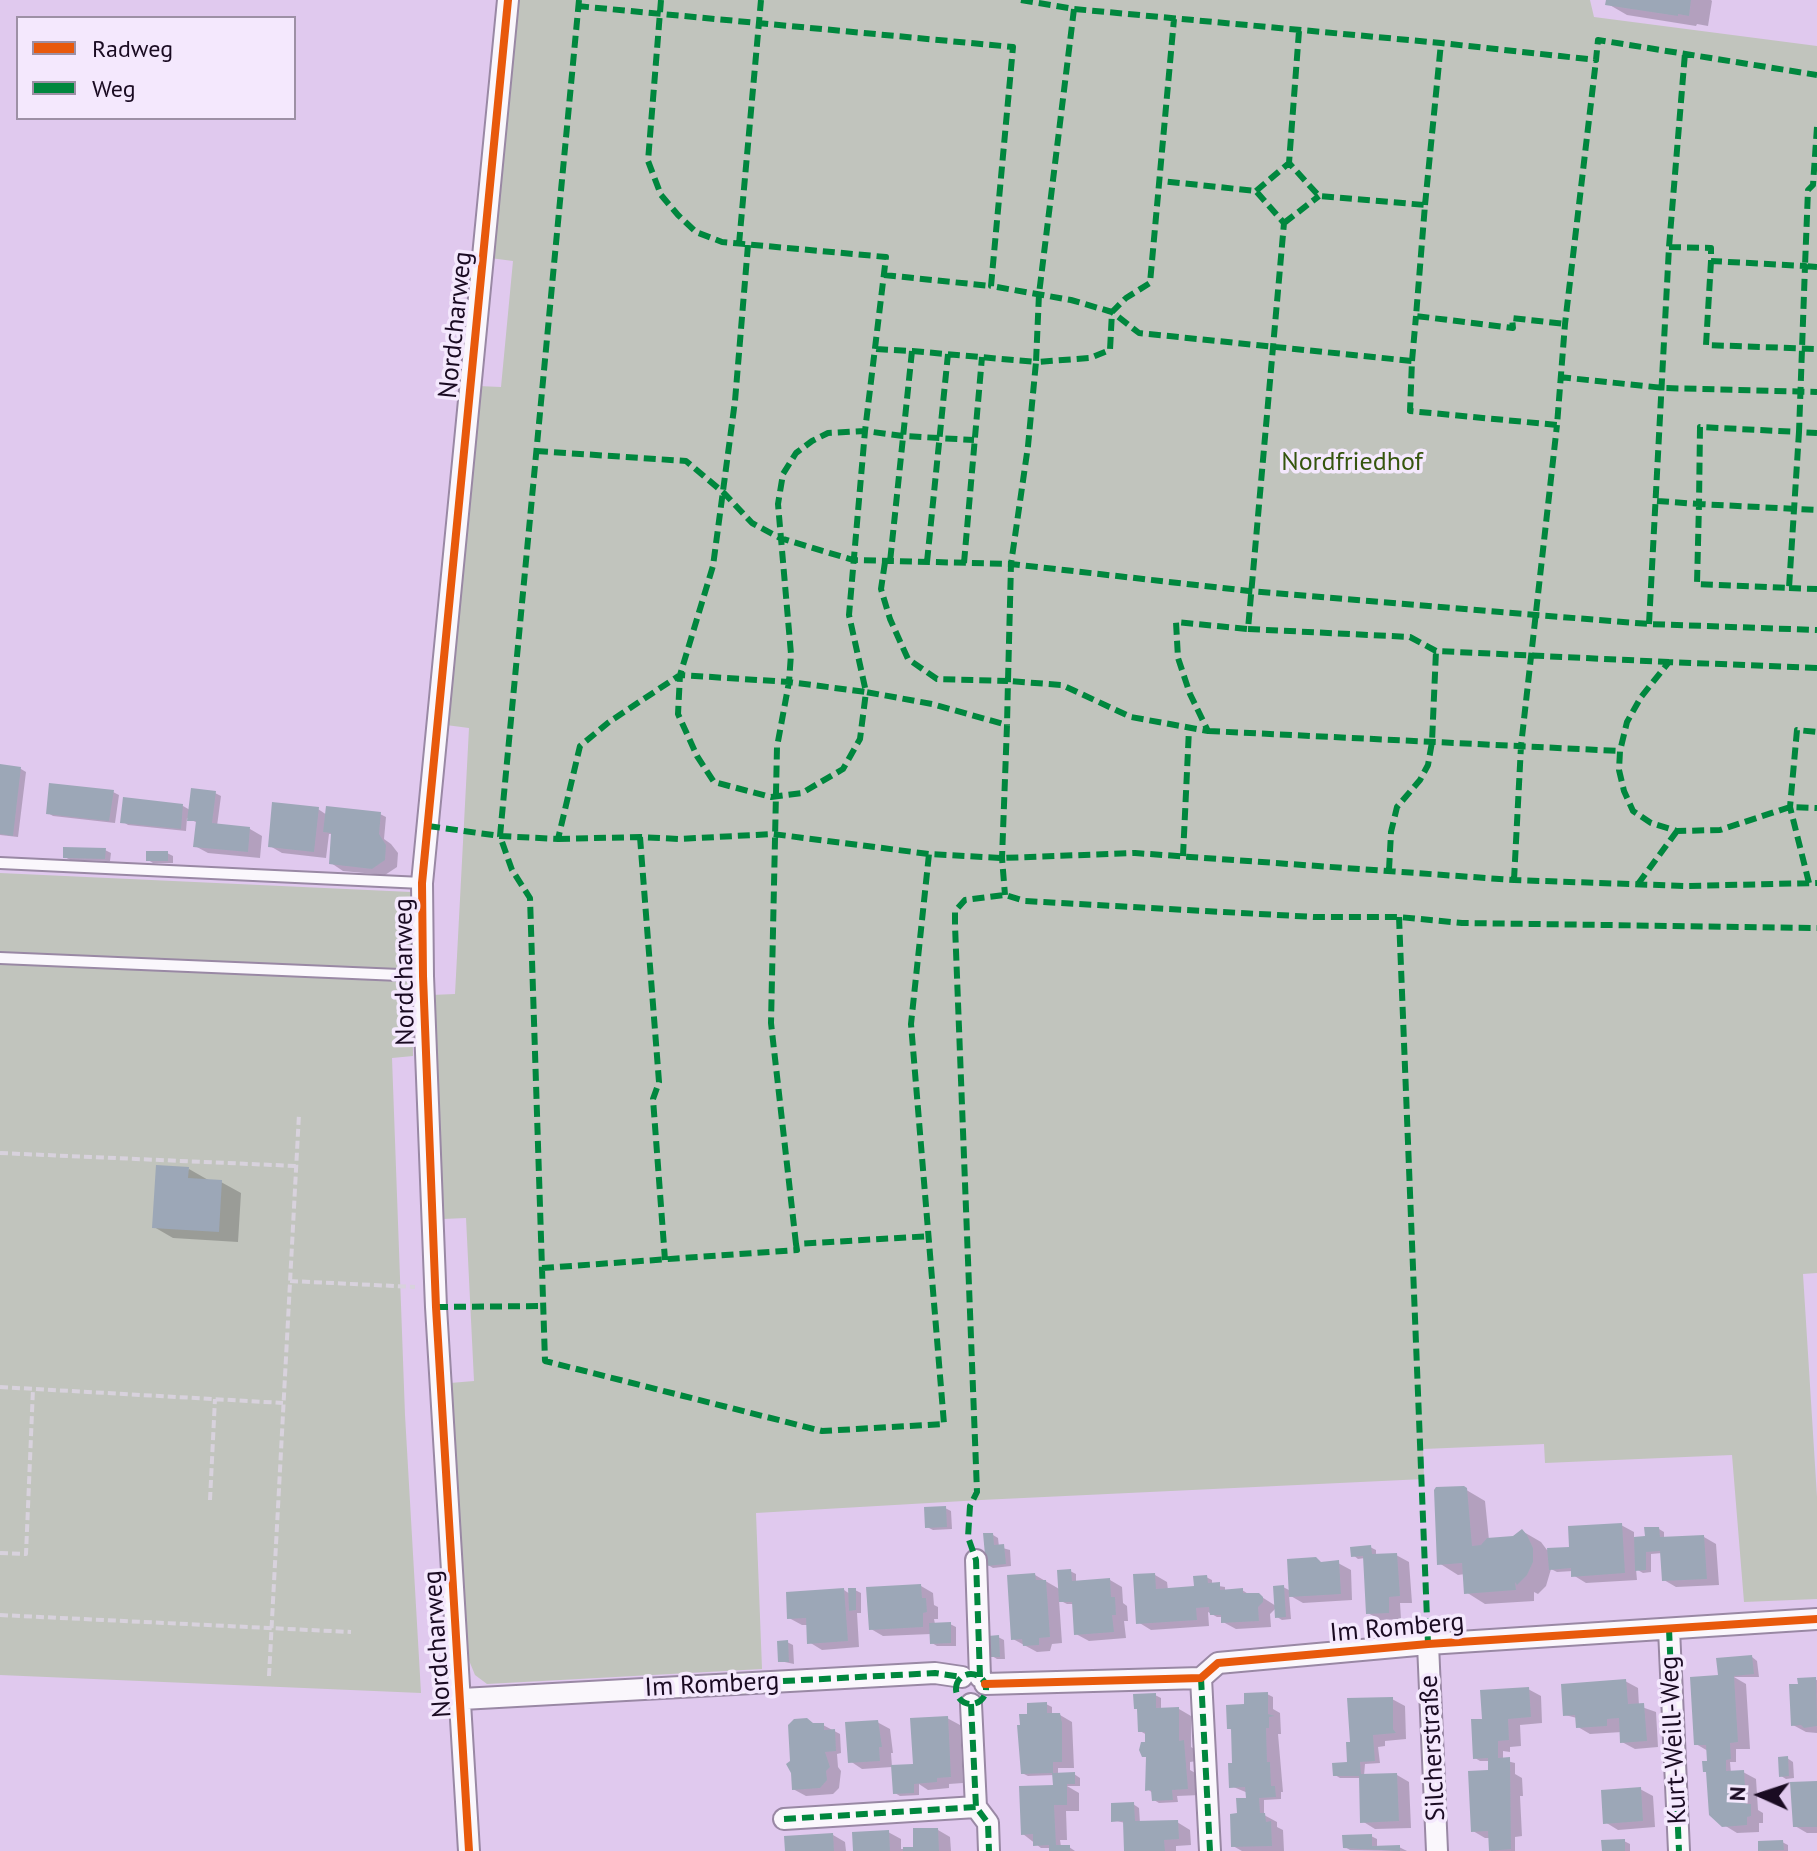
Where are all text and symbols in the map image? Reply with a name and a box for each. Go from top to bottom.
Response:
legend [16,16,296,120]
text: Radweg [92,33,173,64]
text: Weg [92,73,136,104]
street label: Nordcharweg [433,250,479,400]
park label: Nordfriedhof [1281,447,1423,479]
street label: Nordcharweg [388,898,422,1046]
street label: Nordcharweg [417,1569,459,1719]
street label: Im Romberg [1328,1607,1466,1649]
street label: Kurt-Weill-Weg [1654,1655,1694,1825]
street label: Im Romberg [644,1666,780,1704]
street label: Silcherstraße [1414,1674,1452,1822]
north arrow [1721,1755,1801,1835]
text: N [1723,1786,1751,1802]

